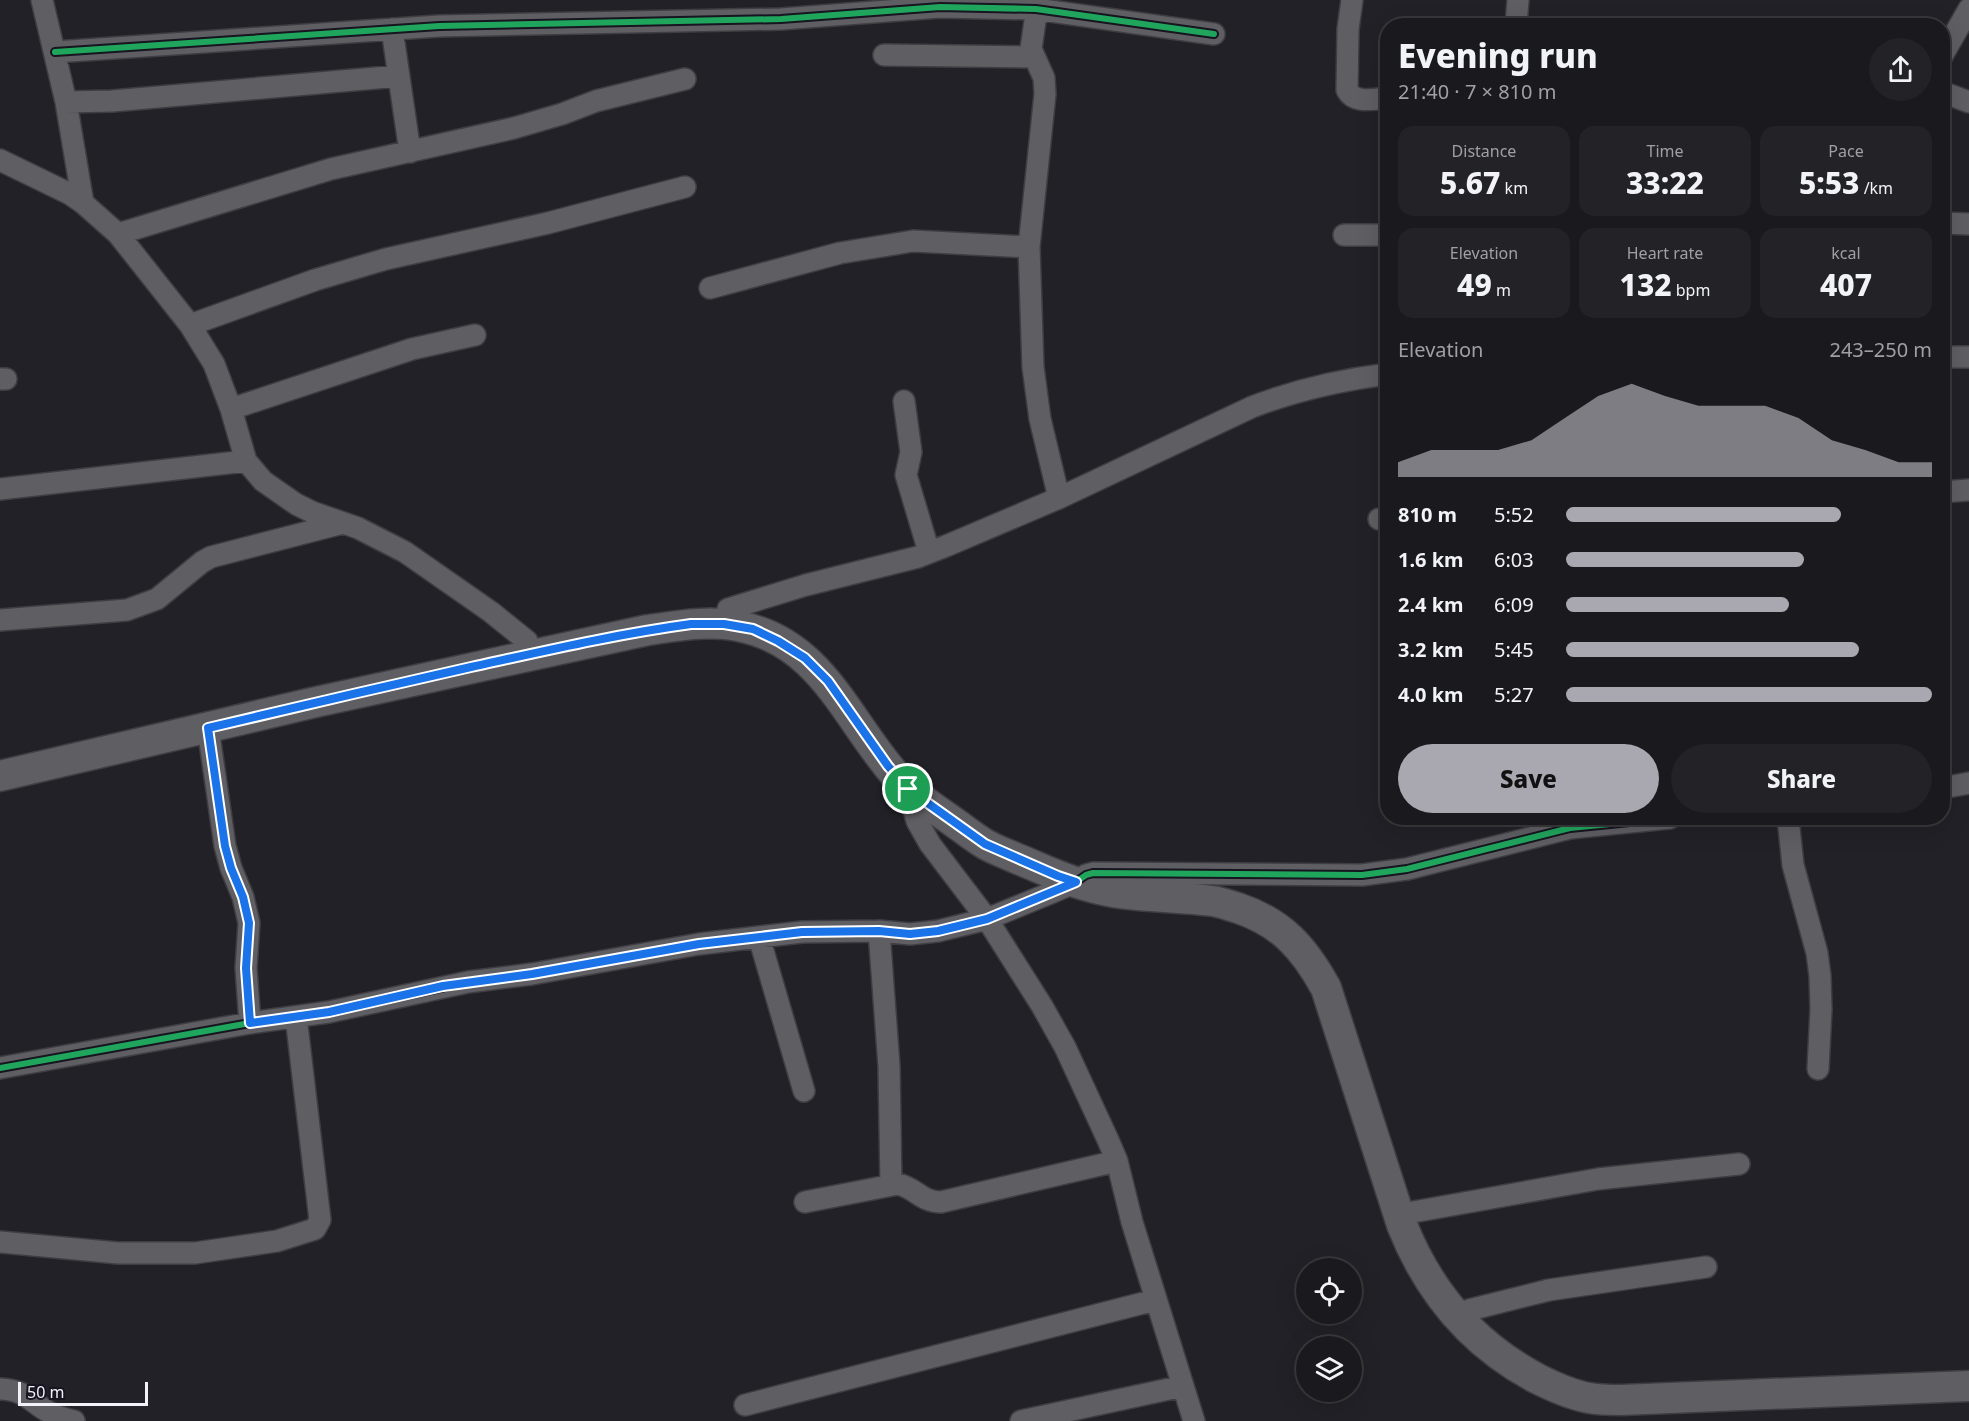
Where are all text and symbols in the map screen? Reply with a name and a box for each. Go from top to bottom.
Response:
text: Evening run [1398,33,1598,78]
button: share [1869,38,1932,101]
text: 21:40 · 7 × 810 m [1398,78,1556,105]
text: Distance [1452,140,1516,162]
text: Time [1646,140,1684,162]
text: Pace [1828,140,1864,162]
text: 5.67 [1440,162,1500,203]
text: 33:22 [1626,162,1704,203]
text: 5:53 [1799,162,1859,203]
text: km [1500,177,1528,199]
text: /km [1859,177,1893,199]
text: Elevation [1450,242,1518,264]
text: Heart rate [1627,242,1703,264]
text: kcal [1831,242,1861,264]
text: 49 [1457,264,1492,305]
text: 132 [1620,264,1672,305]
text: 407 [1820,264,1872,305]
text: m [1492,279,1511,301]
text: bpm [1672,279,1710,301]
text: Elevation [1398,336,1483,363]
text: 243–250 m [1829,336,1932,363]
text: 810 m [1398,501,1457,528]
text: 5:52 [1494,501,1534,528]
text: 1.6 km [1398,546,1464,573]
text: 6:03 [1494,546,1534,573]
text: 2.4 km [1398,591,1464,618]
text: 6:09 [1494,591,1534,618]
text: 3.2 km [1398,636,1464,663]
text: 5:45 [1494,636,1534,663]
text: 4.0 km [1398,681,1464,708]
text: 5:27 [1494,681,1534,708]
button: Save [1398,744,1659,813]
button: Share [1671,744,1932,813]
pin [882,763,933,814]
icon: arrive [891,772,924,805]
map controls [1296,1258,1362,1402]
button: locate [1296,1258,1362,1324]
button: layers [1296,1336,1362,1402]
scale bar [18,1379,148,1406]
text: 50 m [27,1381,64,1403]

